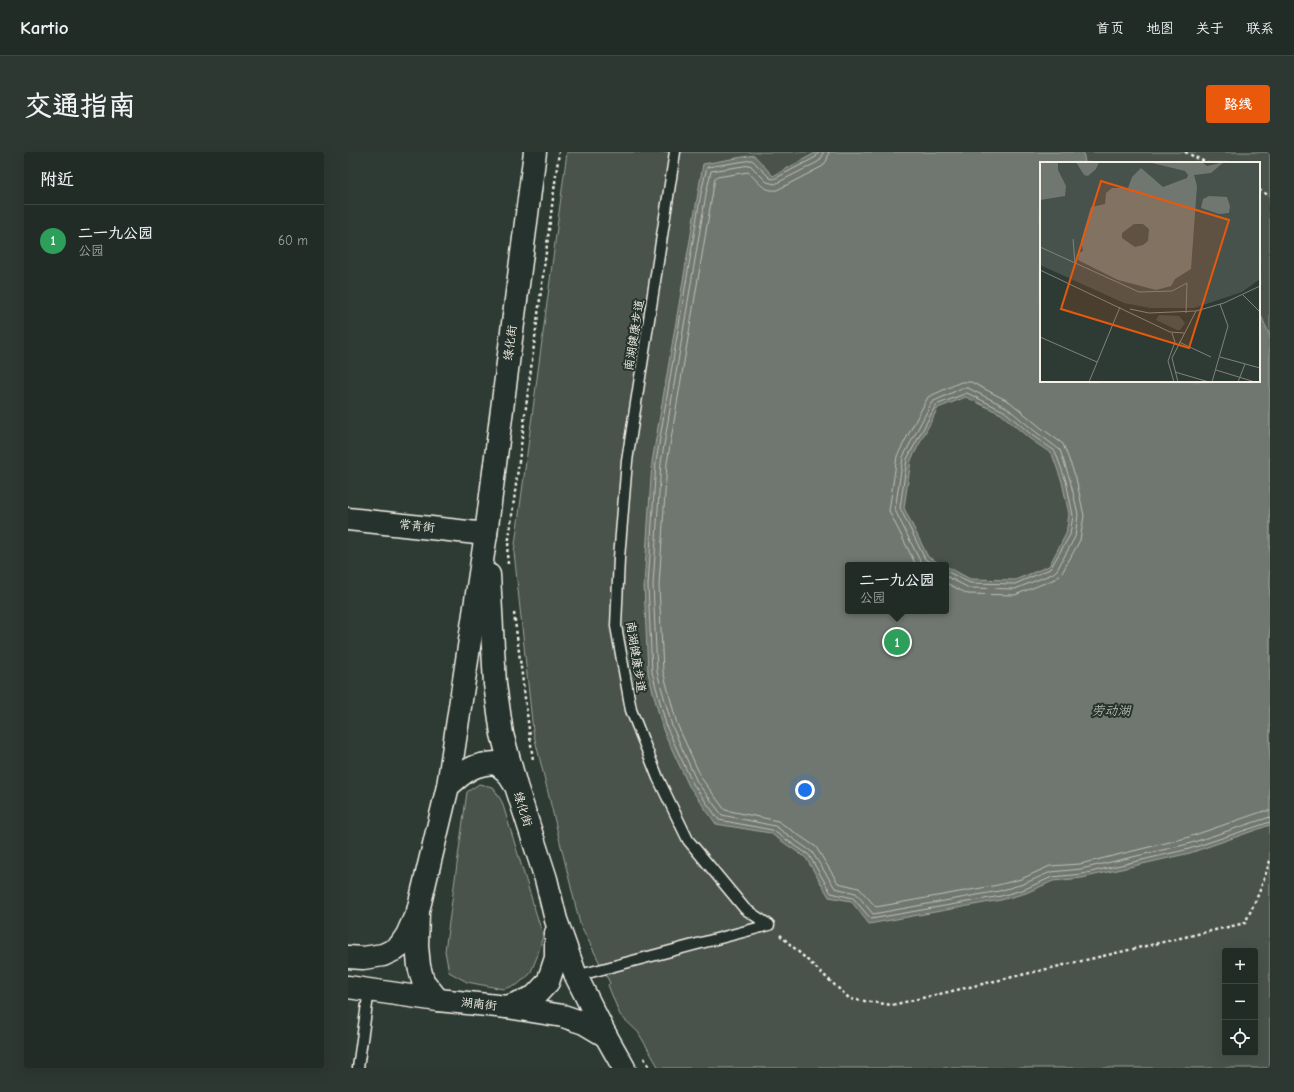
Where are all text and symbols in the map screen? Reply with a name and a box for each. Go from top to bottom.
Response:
text: Kartio [20,17,69,39]
text: 首页 [1096,20,1124,37]
text: 地图 [1146,20,1174,37]
text: 关于 [1196,20,1224,37]
text: 联系 [1246,20,1274,37]
button: 路线 [1206,85,1270,123]
text: 交通指南 [24,90,136,122]
inset map [1040,162,1260,382]
text: 附近 [40,170,74,189]
text: 二一九公园 [78,224,153,242]
text: 1 [50,233,56,248]
text: 60 m [278,233,308,248]
text: 公园 [78,243,104,258]
street label: 南湖健康步道 [621,298,647,372]
street label: 绿化街 [501,324,519,362]
street label: 常青街 [398,517,436,535]
popup [845,562,949,614]
text: 二一九公园 [859,571,935,589]
text: 公园 [859,590,886,605]
street label: 南湖健康步道 [623,620,649,694]
pin: 1 [884,627,910,657]
water label: 劳动湖 [1091,703,1132,718]
your location [795,780,815,800]
street label: 绿化街 [511,790,535,828]
map controls [1222,948,1258,1056]
button: + [1222,948,1258,984]
button: − [1222,984,1258,1020]
street label: 湖南街 [460,995,498,1013]
button: locate [1222,1020,1258,1056]

